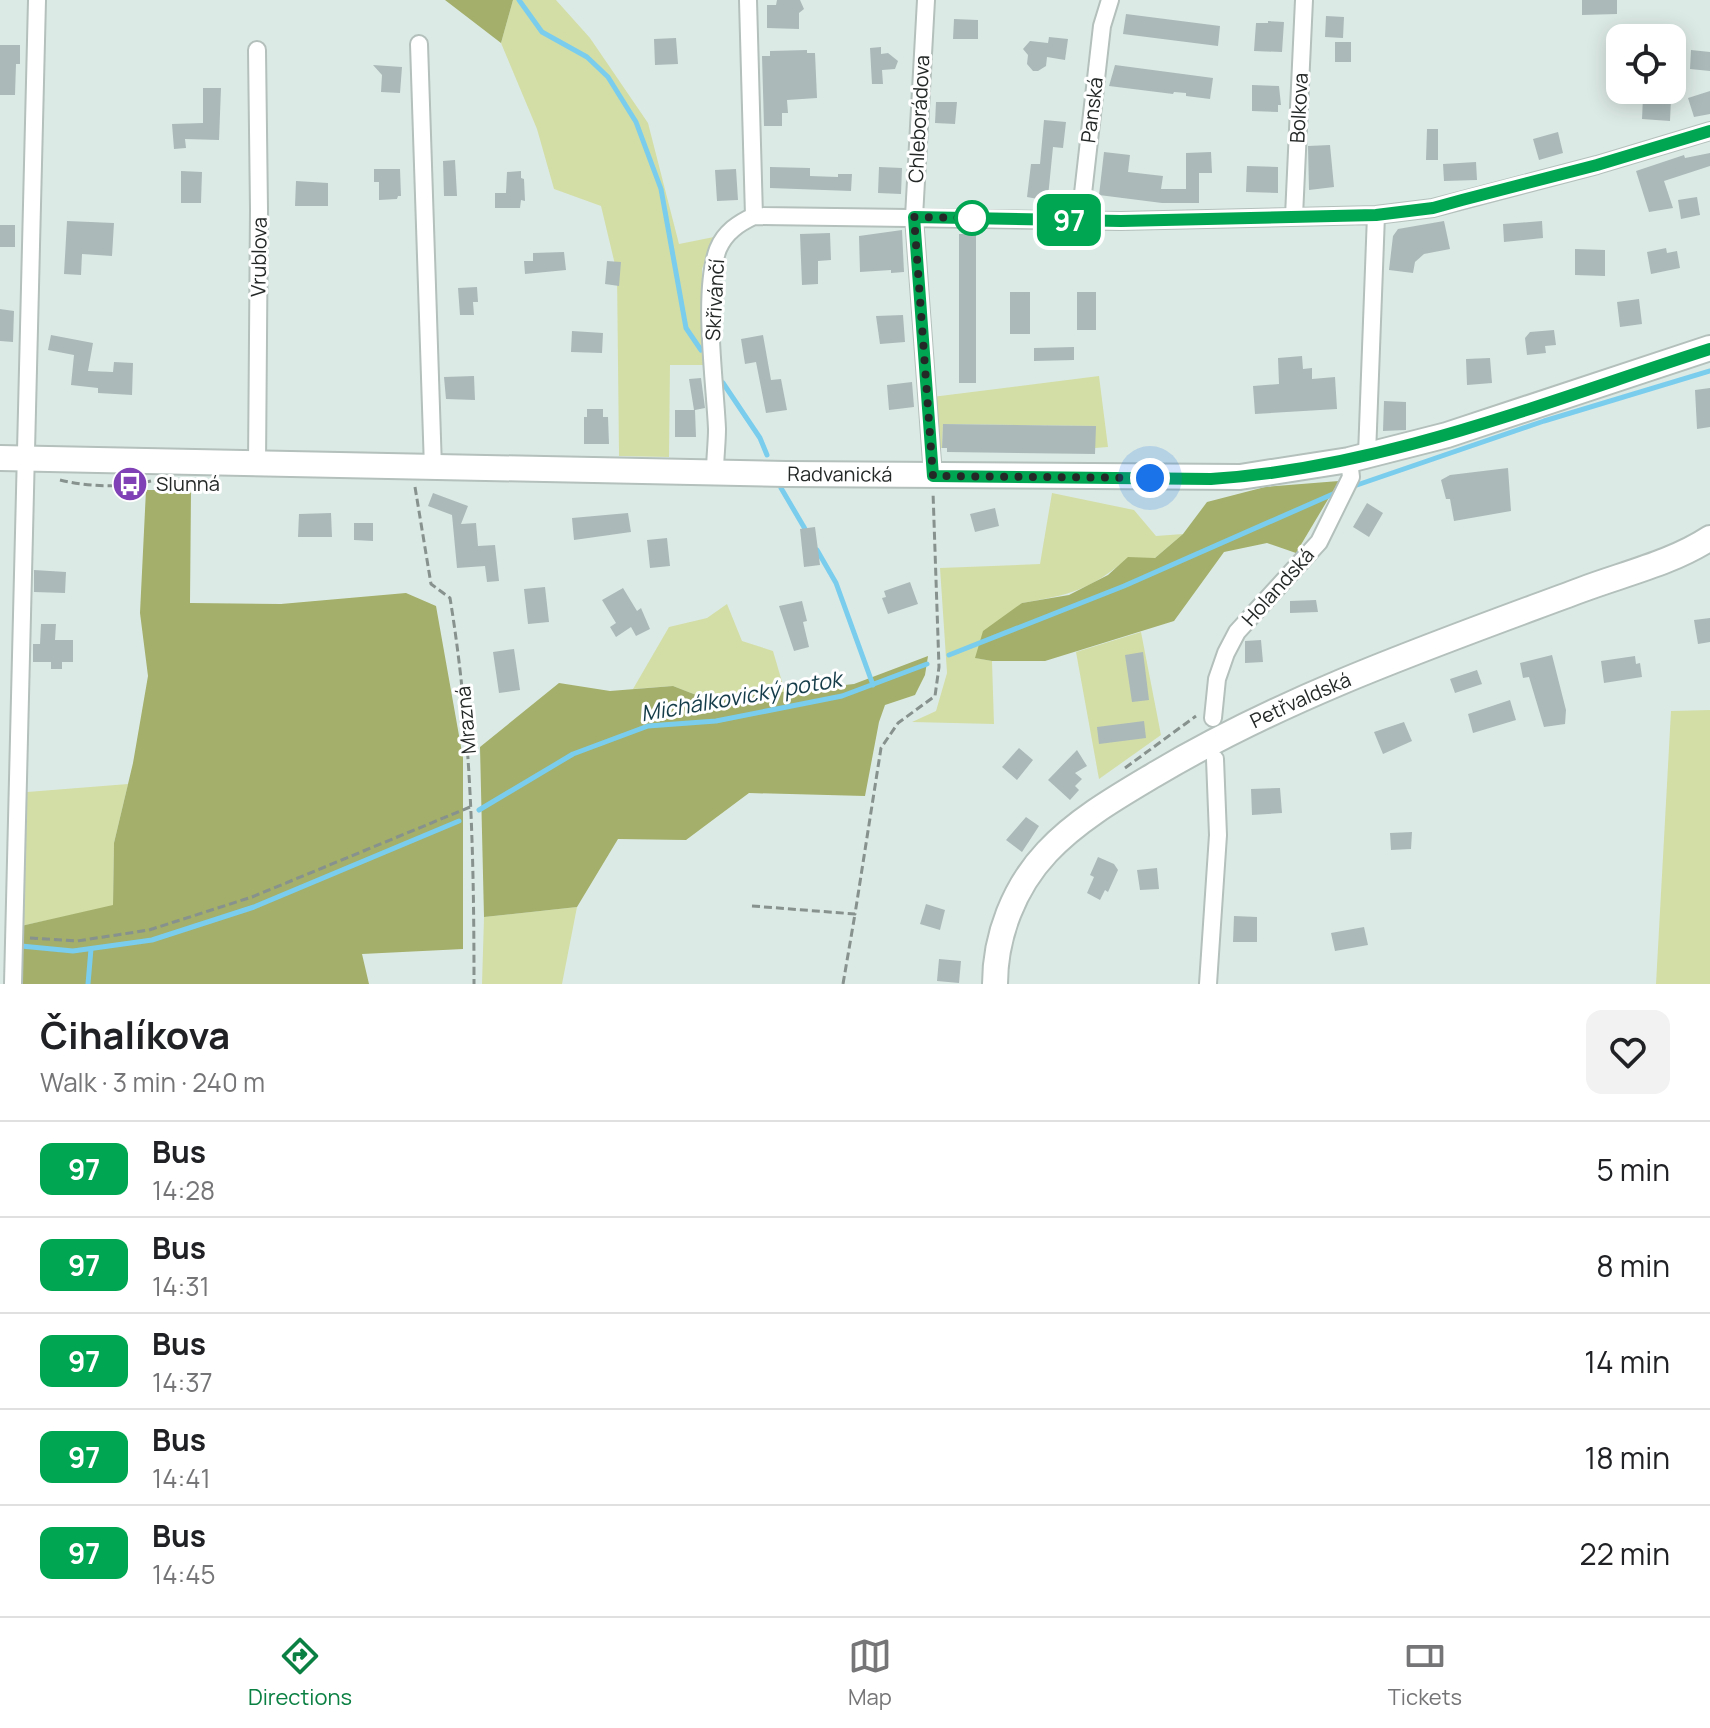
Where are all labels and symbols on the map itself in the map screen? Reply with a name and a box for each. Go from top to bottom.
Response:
street label: Chleborádova [902,54,935,184]
street label: Bolkova [1283,72,1314,144]
street label: Panská [1074,75,1109,144]
line badge: 97 [1033,194,1105,246]
unlabelled marker [955,201,989,235]
street label: Vrublova [244,217,273,297]
street label: Skřivánčí [699,258,730,342]
your location [1130,458,1170,498]
street label: Radvanická [787,460,892,488]
bus stop icon: Slunná [111,465,149,503]
place label: Slunná [156,470,220,497]
street label: Holandská [1235,542,1320,632]
water label: Michálkovický potok [638,663,847,728]
street label: Petřvaldská [1245,665,1355,734]
street label: Mrazná [449,685,482,755]

